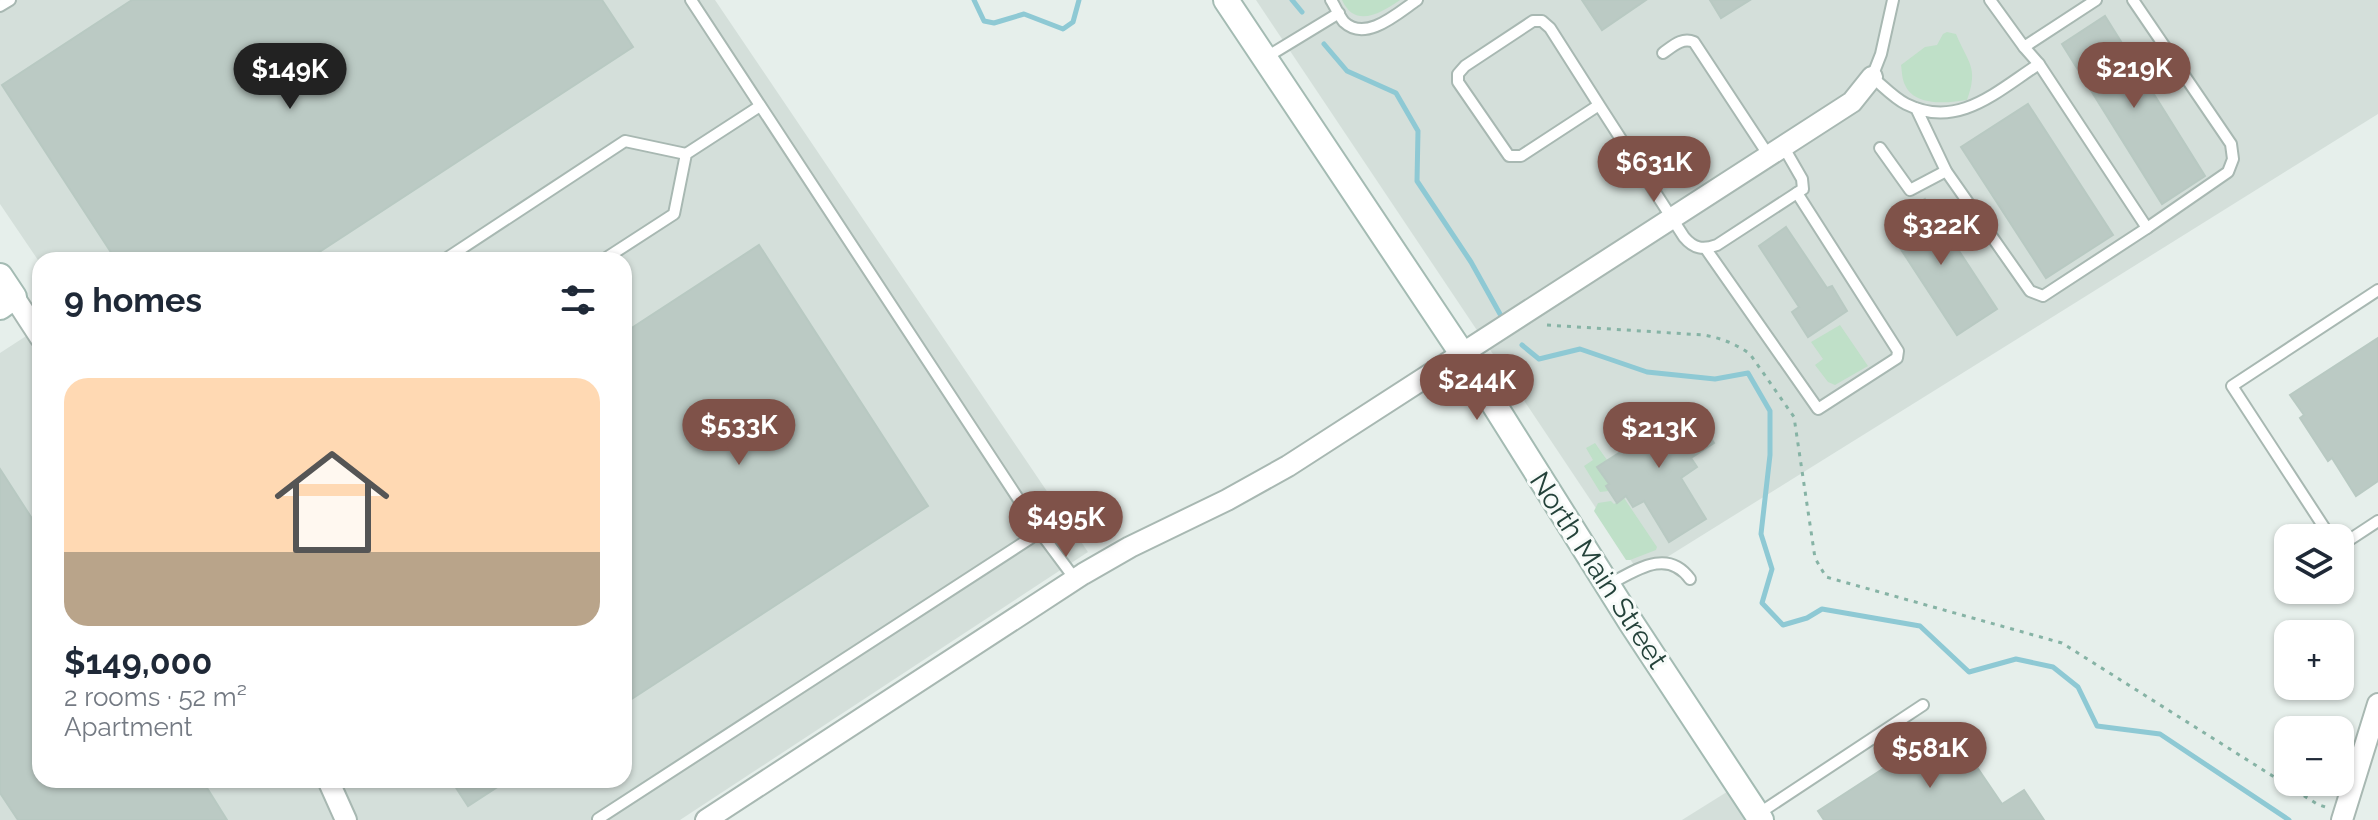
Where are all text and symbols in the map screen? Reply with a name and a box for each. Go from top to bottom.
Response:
pin: $219K [2078,42,2190,110]
pin: $149K [234,43,346,111]
text: $219K [2096,53,2172,83]
text: $149K [252,54,328,84]
pin: $631K [1598,136,1710,204]
text: $631K [1616,147,1692,177]
pin: $322K [1885,199,1997,267]
text: $322K [1902,210,1980,240]
icon: filters [556,278,600,322]
text: 9 homes [64,280,202,320]
pin: $244K [1421,354,1533,422]
text: $244K [1438,365,1516,395]
pin: $533K [683,399,795,467]
pin: $213K [1603,402,1715,470]
text: $533K [700,410,778,440]
text: $213K [1621,413,1697,443]
icon: home [260,430,404,574]
street label: North Main Street [1523,466,1675,675]
pin: $495K [1010,491,1122,559]
text: $495K [1027,502,1105,532]
map controls [2274,524,2354,796]
button: layers [2274,524,2354,604]
button: + [2274,620,2354,700]
text: $149,000 [64,642,212,682]
text: 2 rooms · 52 m² [64,682,247,712]
text: Apartment [64,712,193,742]
button: − [2274,716,2354,796]
pin: $581K [1874,722,1986,790]
text: $581K [1892,733,1968,763]

